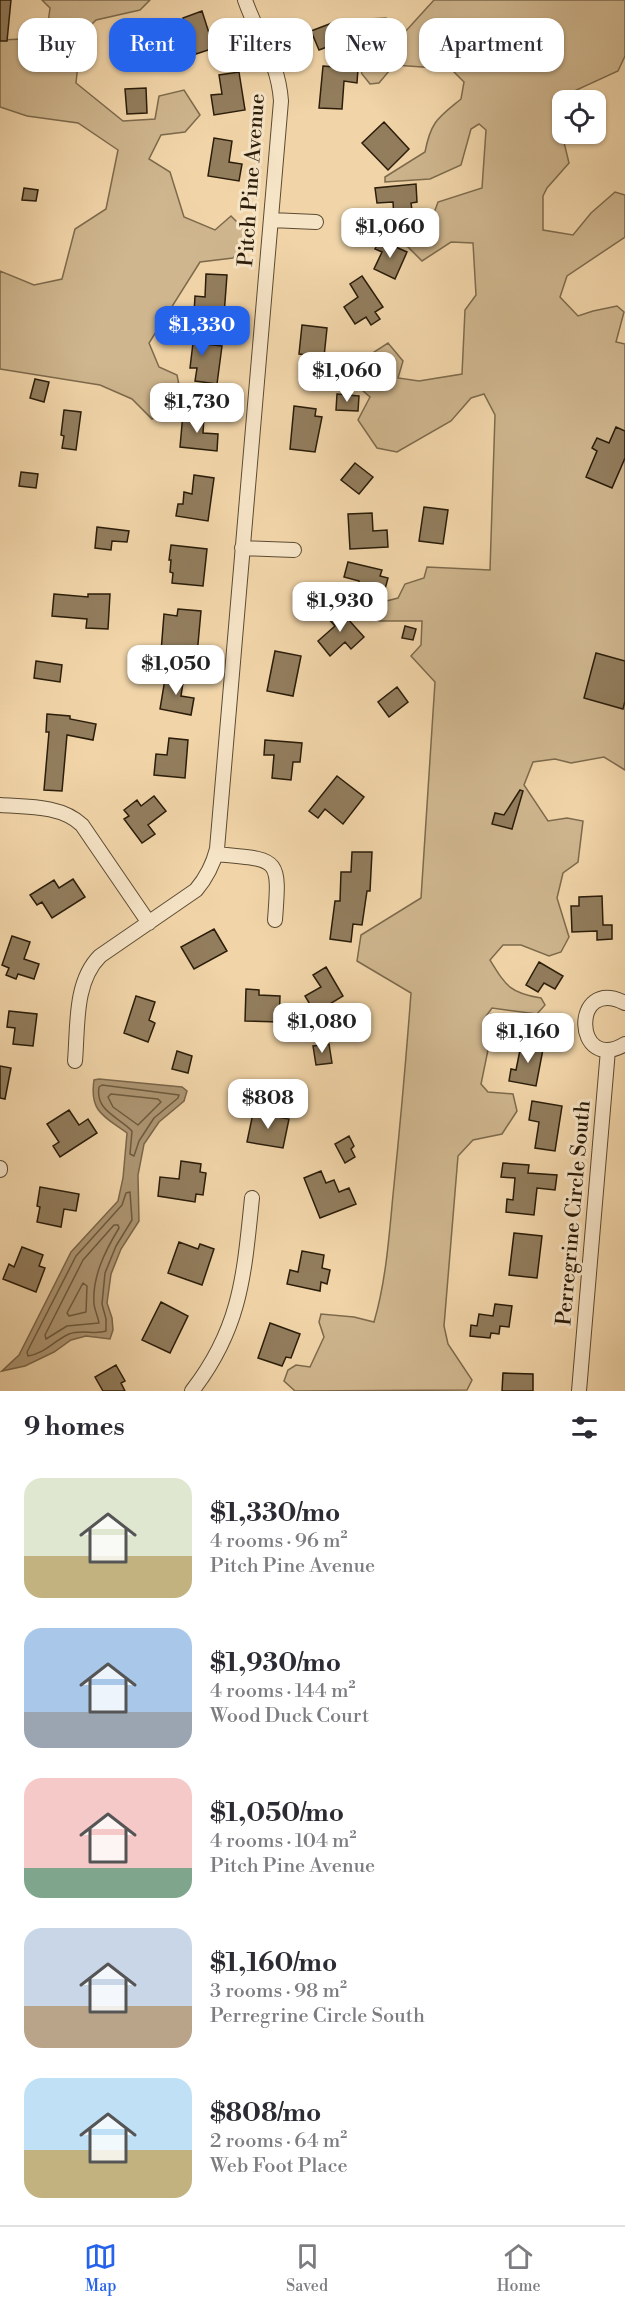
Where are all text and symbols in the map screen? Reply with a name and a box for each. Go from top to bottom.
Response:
chip: Buy [18,18,97,72]
chip: Rent [109,18,196,72]
chip: Filters [208,18,313,72]
chip: New [325,18,407,72]
chip: Apartment [419,18,564,72]
map controls [552,90,606,144]
button: locate [552,90,606,144]
street label: Pitch Pine Avenue [233,93,271,267]
pin: $1,060 [341,208,439,259]
text: $1,060 [355,215,425,240]
pin: $1,330 [153,306,251,357]
text: $1,330 [169,313,235,338]
pin: $1,060 [298,352,396,403]
text: $1,060 [312,359,382,384]
pin: $1,730 [148,383,246,434]
text: $1,730 [164,390,230,415]
pin: $1,930 [291,582,389,633]
text: $1,930 [306,589,374,614]
pin: $1,050 [127,645,225,696]
text: $1,050 [141,652,211,677]
pin: $1,080 [273,1003,371,1054]
text: $1,080 [287,1010,357,1035]
pin: $1,160 [479,1013,577,1064]
text: $1,160 [496,1020,560,1045]
pin: $808 [232,1079,304,1130]
text: $808 [242,1086,294,1111]
street label: Perregrine Circle South [551,1099,597,1327]
text: 9 homes [24,1411,125,1443]
icon: filters [568,1411,601,1444]
text: $1,330/mo [210,1497,340,1529]
icon: home [72,1502,144,1574]
text: 4 rooms · 96 m² [210,1529,348,1554]
text: Pitch Pine Avenue [210,1554,375,1579]
text: $1,930/mo [210,1647,341,1679]
icon: home [72,1652,144,1724]
text: 4 rooms · 144 m² [210,1679,355,1704]
text: Wood Duck Court [210,1704,369,1729]
text: $1,050/mo [210,1797,344,1829]
icon: home [72,1802,144,1874]
text: 4 rooms · 104 m² [210,1829,357,1854]
text: Pitch Pine Avenue [210,1854,375,1879]
text: $1,160/mo [210,1947,337,1979]
icon: home [72,1952,144,2024]
text: 3 rooms · 98 m² [210,1979,347,2004]
text: Perregrine Circle South [210,2004,425,2029]
text: $808/mo [210,2097,321,2129]
icon: home [72,2102,144,2174]
text: 2 rooms · 64 m² [210,2129,347,2154]
text: Web Foot Place [210,2154,348,2179]
tab: Map [84,2240,117,2296]
tab: Saved [286,2240,328,2296]
tab: Home [497,2240,541,2296]

